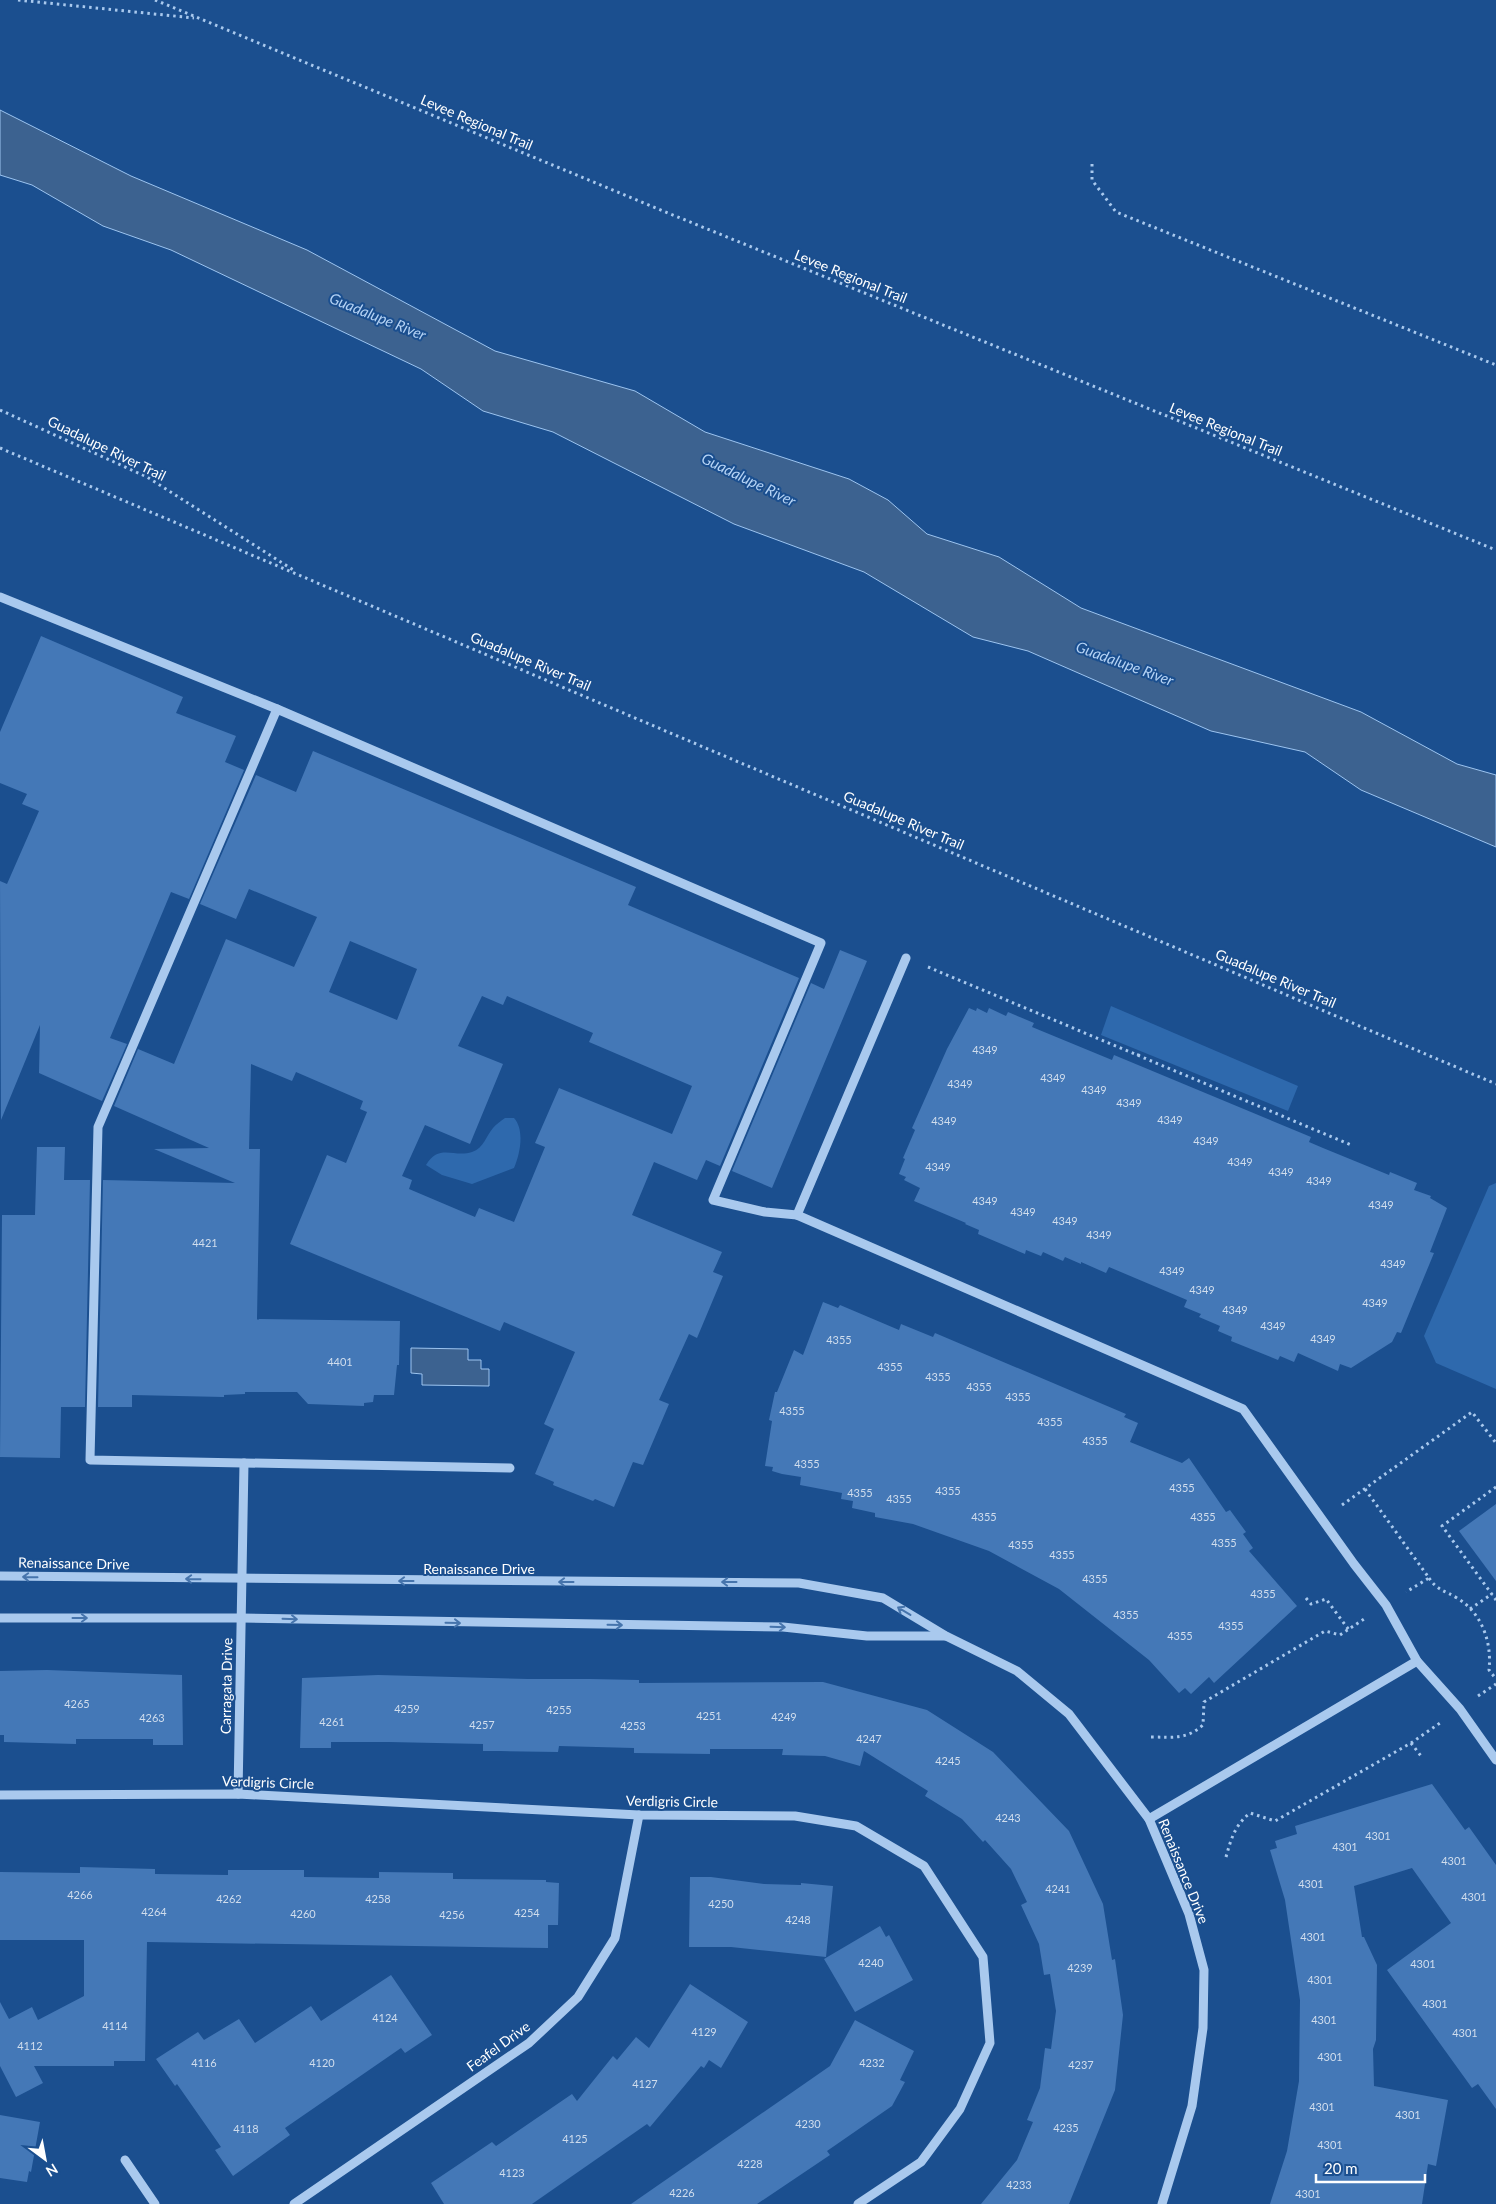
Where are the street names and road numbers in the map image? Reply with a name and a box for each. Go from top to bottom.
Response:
street label: Levee Regional Trail [418,91,536,153]
street label: Levee Regional Trail [792,246,910,306]
street label: Levee Regional Trail [1167,399,1285,459]
street label: Guadalupe River Trail [45,412,169,484]
street label: Guadalupe River Trail [468,628,594,694]
street label: Guadalupe River Trail [841,787,967,853]
street label: Guadalupe River Trail [1213,945,1339,1011]
street label: Renaissance Drive [18,1554,130,1572]
street label: Renaissance Drive [423,1560,535,1577]
street label: Carragata Drive [217,1638,235,1734]
street label: Verdigris Circle [222,1772,314,1792]
street label: Verdigris Circle [626,1792,718,1810]
street label: Renaissance Drive [1155,1816,1213,1926]
street label: Feafel Drive [463,2017,533,2075]

